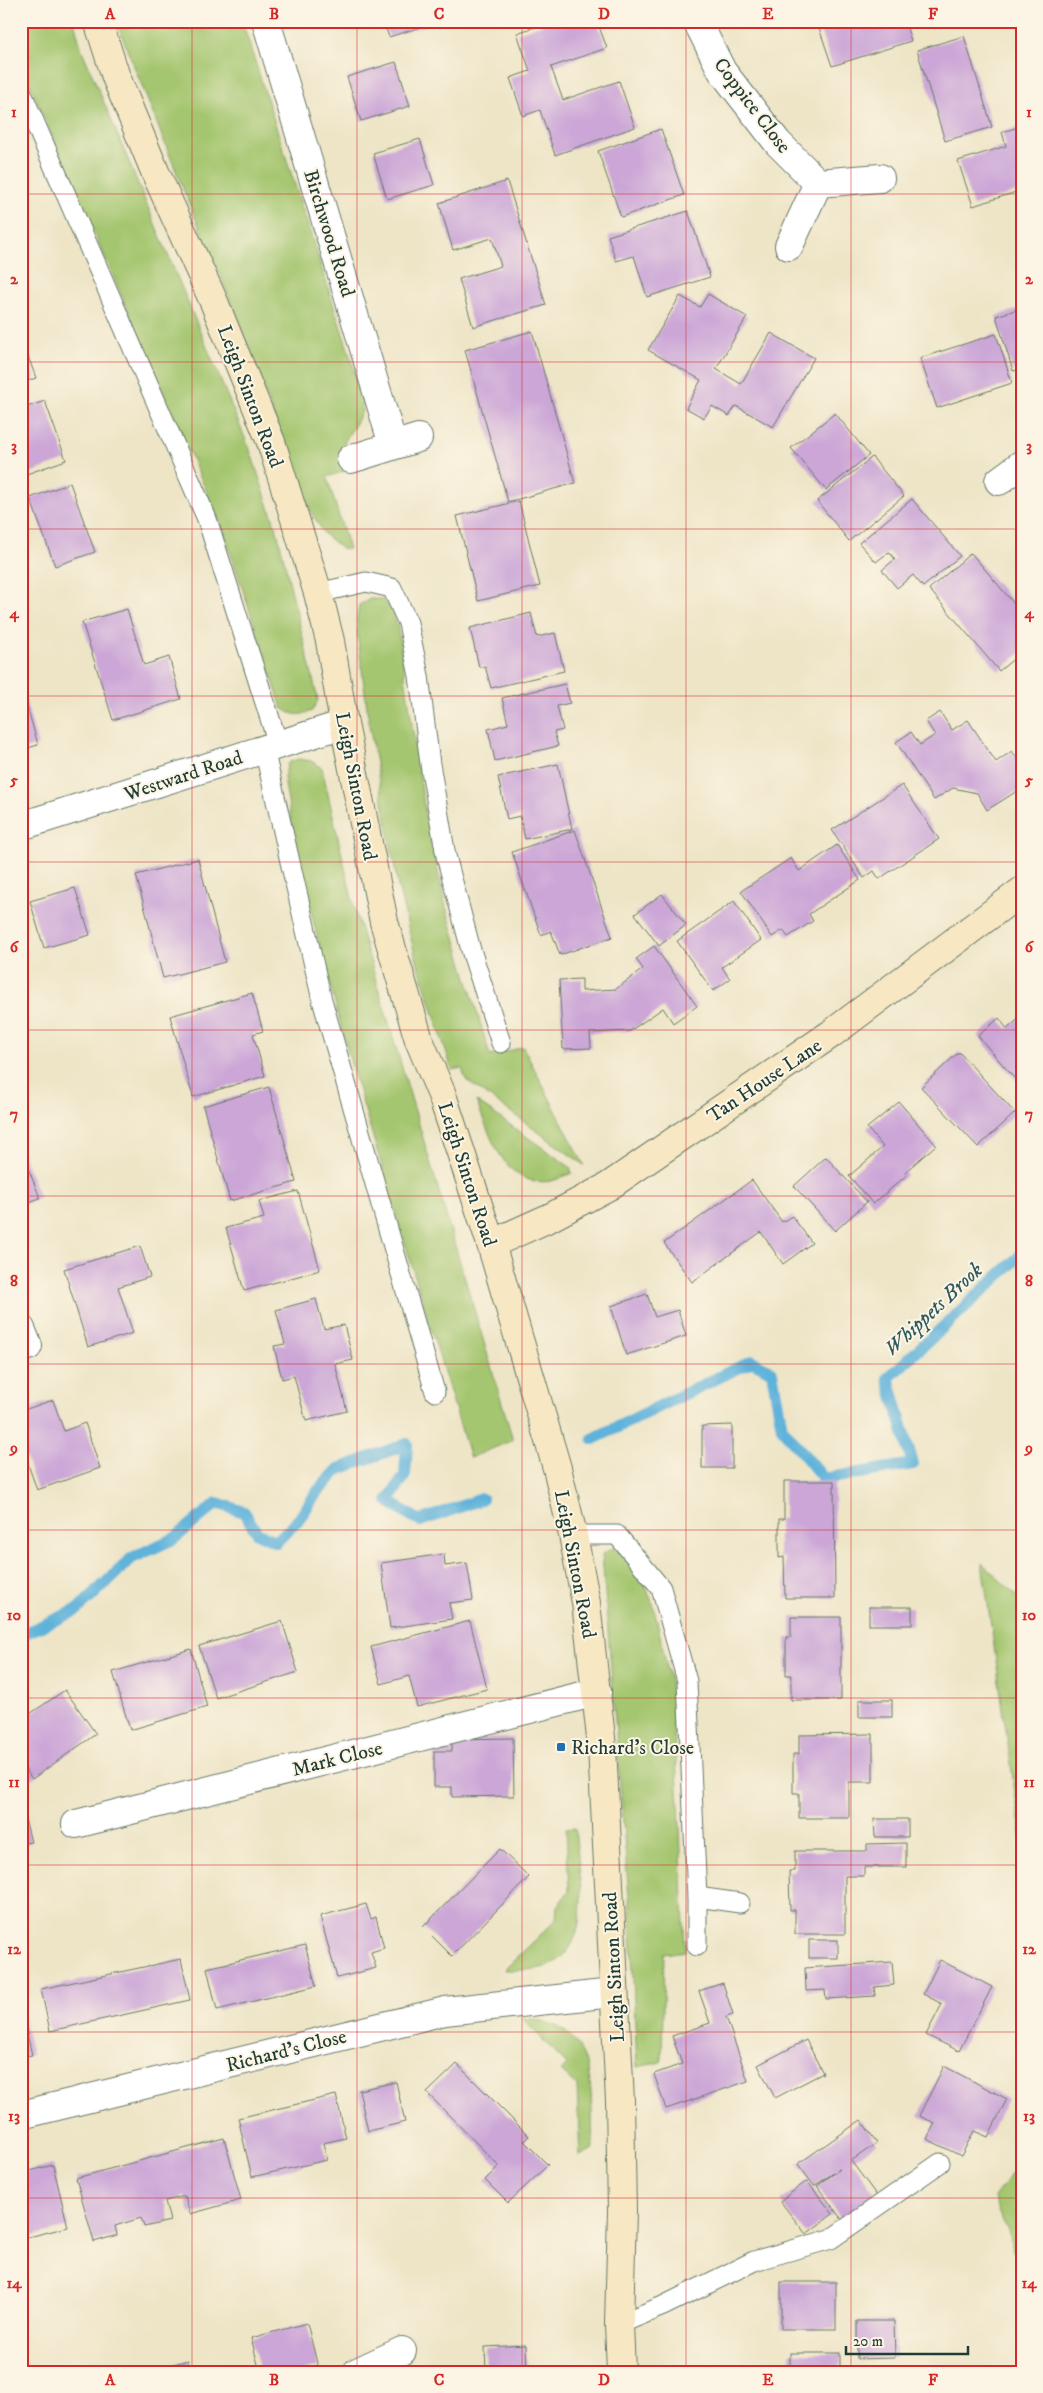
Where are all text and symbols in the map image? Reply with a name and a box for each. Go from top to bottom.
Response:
text: A [104,4,116,24]
text: B [269,4,279,24]
text: C [434,4,444,24]
text: D [598,4,610,24]
text: E [762,4,774,24]
text: F [928,4,938,24]
street label: Coppice Close [708,53,796,159]
text: 1 [11,102,17,122]
text: 1 [1026,102,1032,122]
street label: Birchwood Road [297,167,360,300]
text: 2 [10,269,19,289]
text: 2 [1025,269,1034,289]
street label: Leigh Sinton Road [211,322,288,471]
text: 3 [11,436,17,456]
text: 3 [1026,436,1032,456]
text: 4 [8,603,19,623]
text: 4 [1023,603,1034,623]
street label: Leigh Sinton Road [329,710,382,863]
street label: Westward Road [120,746,246,808]
text: 5 [9,770,18,790]
text: 5 [1024,770,1033,790]
text: 6 [10,937,20,957]
text: 6 [1025,937,1035,957]
street label: Tan House Lane [703,1034,827,1129]
street label: Leigh Sinton Road [431,1099,502,1250]
text: 7 [10,1104,18,1124]
text: 7 [1025,1104,1033,1124]
water label: Whippets Brook [879,1257,988,1362]
text: 8 [10,1271,18,1291]
text: 8 [1025,1271,1033,1291]
text: 9 [9,1438,18,1458]
text: 9 [1024,1438,1033,1458]
street label: Leigh Sinton Road [548,1488,601,1641]
text: 10 [7,1605,22,1625]
text: 10 [1022,1605,1037,1625]
street label: Mark Close [290,1736,385,1783]
place label: Richard's Close [571,1736,694,1761]
marker: Richard's Close [555,1741,567,1753]
text: 11 [8,1772,20,1792]
text: 11 [1023,1772,1035,1792]
street label: Leigh Sinton Road [598,1891,631,2043]
text: 12 [7,1939,22,1959]
text: 12 [1022,1939,1037,1959]
street label: Richard's Close [224,2024,349,2078]
text: 13 [8,2106,20,2126]
text: 13 [1023,2106,1035,2126]
text: 14 [6,2273,22,2293]
text: 14 [1021,2273,1037,2293]
scale bar [846,2323,968,2355]
text: 20 m [853,2332,883,2351]
text: A [104,2370,116,2390]
text: B [269,2370,279,2390]
text: C [434,2370,444,2390]
text: D [598,2370,610,2390]
text: E [762,2370,774,2390]
text: F [928,2370,938,2390]

